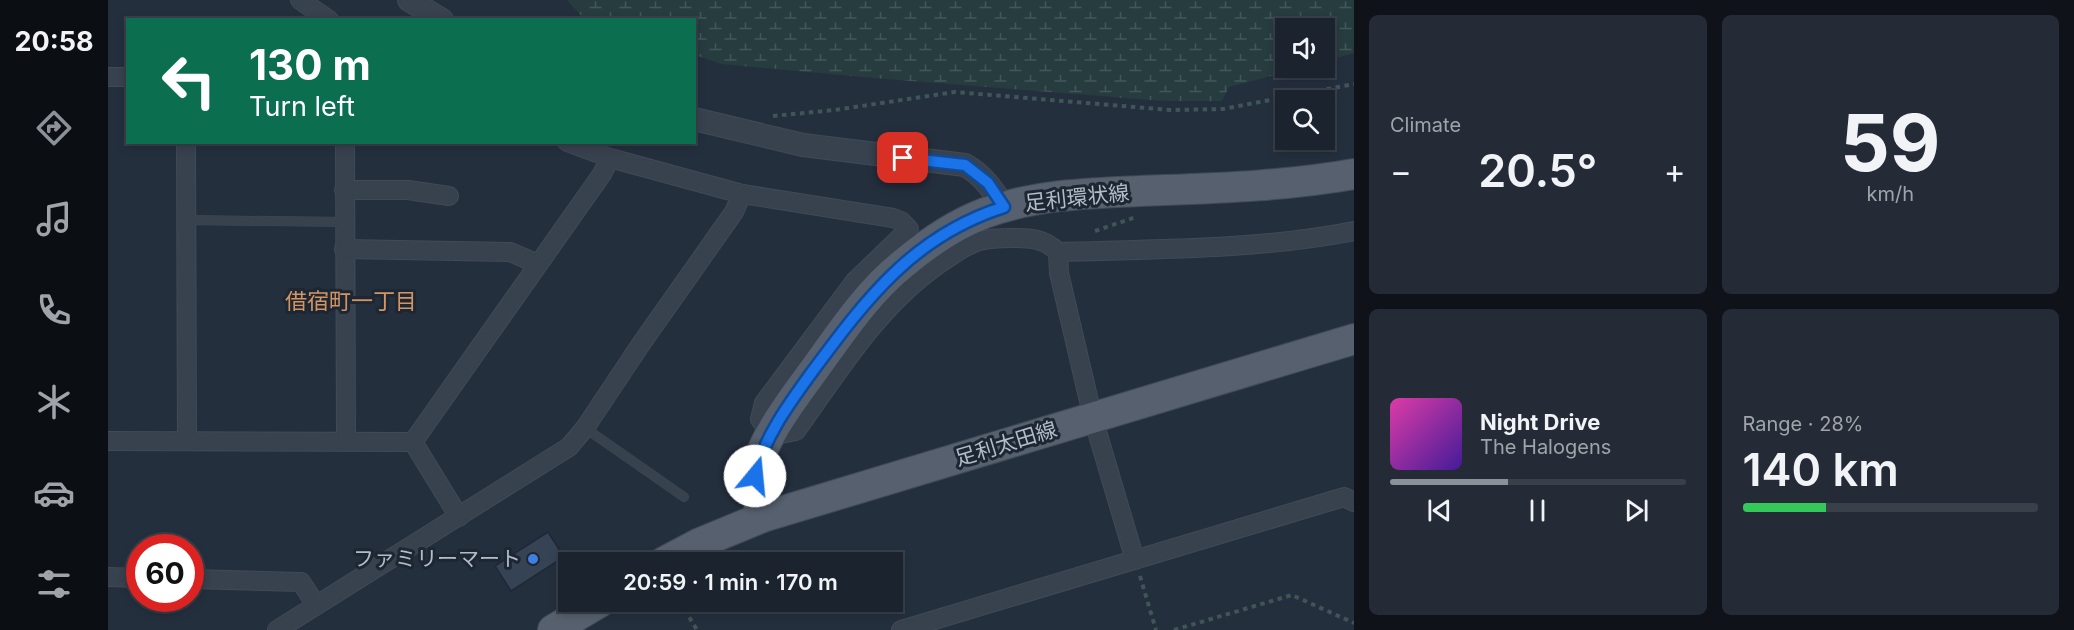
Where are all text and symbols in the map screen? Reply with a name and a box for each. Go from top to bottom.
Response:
map controls [1275,18,1335,150]
button: sound [1275,18,1335,78]
text: 20:58 [14,25,94,58]
text: 130 m [249,39,371,90]
icon: left [150,42,228,120]
text: Turn left [249,90,355,123]
button: search [1275,90,1335,150]
text: 59 [1840,95,1941,190]
icon: directions [33,107,75,149]
text: Climate [1390,113,1461,137]
pin [877,132,928,183]
icon: arrive [886,141,919,174]
text: 20.5° [1478,143,1597,198]
text: − [1390,151,1412,191]
text: + [1664,151,1685,191]
street label: 足利環状線 [1023,180,1130,215]
text: km/h [1866,182,1914,206]
icon: music [33,198,75,240]
district label: 借宿町一丁目 [285,288,417,314]
icon: phone [33,289,75,331]
icon: climate [33,381,75,423]
text: Night Drive [1480,409,1600,435]
text: Range · 28% [1743,412,1863,436]
street label: 足利太田線 [952,416,1060,471]
text: The Halogens [1480,435,1611,459]
text: 140 km [1743,442,1899,497]
position arrow [723,444,787,508]
icon: car [33,472,75,514]
icon: previous [1423,494,1456,527]
icon: pause [1521,494,1554,527]
icon: next [1620,494,1653,527]
speed limit sign: 60 [126,534,204,612]
place label: ファミリーマート [353,546,521,571]
marker: ファミリーマート [526,552,540,566]
icon: filters [33,563,75,605]
text: 20:59 · 1 min · 170 m [623,569,838,595]

